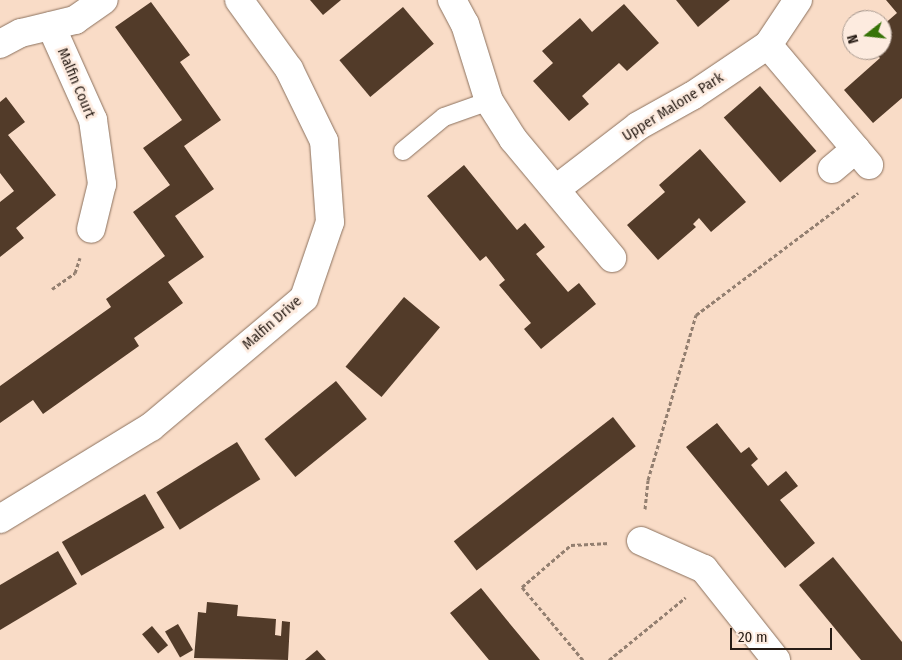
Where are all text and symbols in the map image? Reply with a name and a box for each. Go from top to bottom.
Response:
north arrow [842,10,892,60]
text: N [844,33,862,45]
street label: Malfin Court [53,45,99,121]
street label: Upper Malone Park [619,69,727,145]
street label: Malfin Drive [239,292,305,354]
scale bar [732,618,834,650]
text: 20 m [738,628,768,646]

